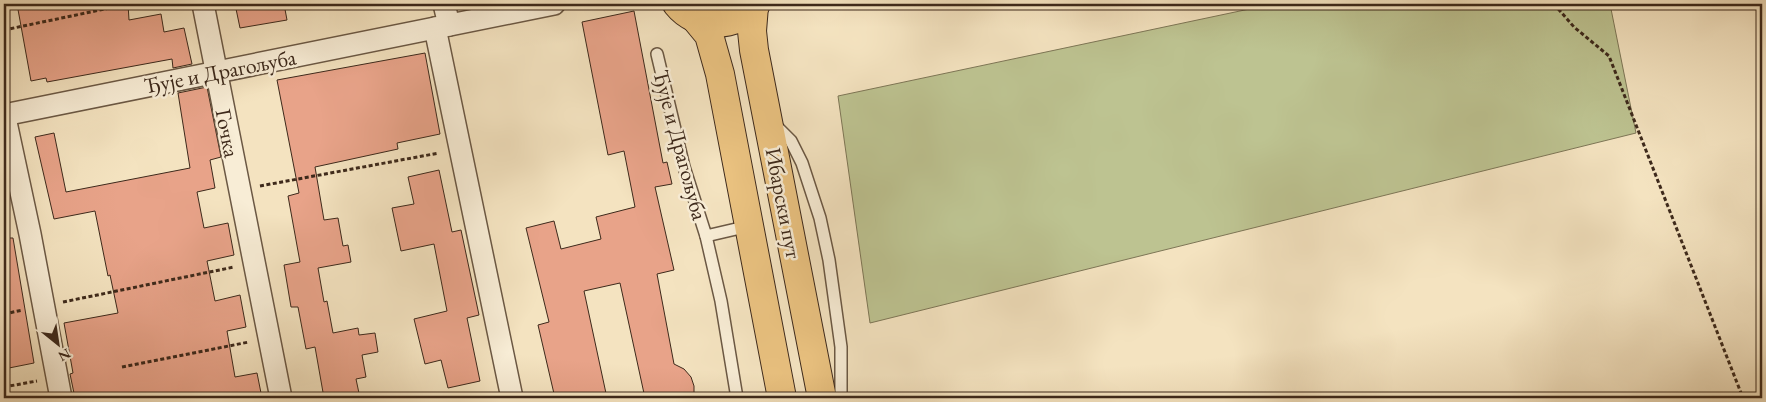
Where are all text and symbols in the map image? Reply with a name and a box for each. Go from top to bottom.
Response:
street label: Ђује и Драгољуба [142,43,299,100]
street label: Ђује и Драгољуба [647,67,715,224]
street label: Гочка [209,106,246,160]
street label: Ибарски пут [759,145,808,261]
north arrow [32,320,82,370]
text: N [55,345,74,366]

